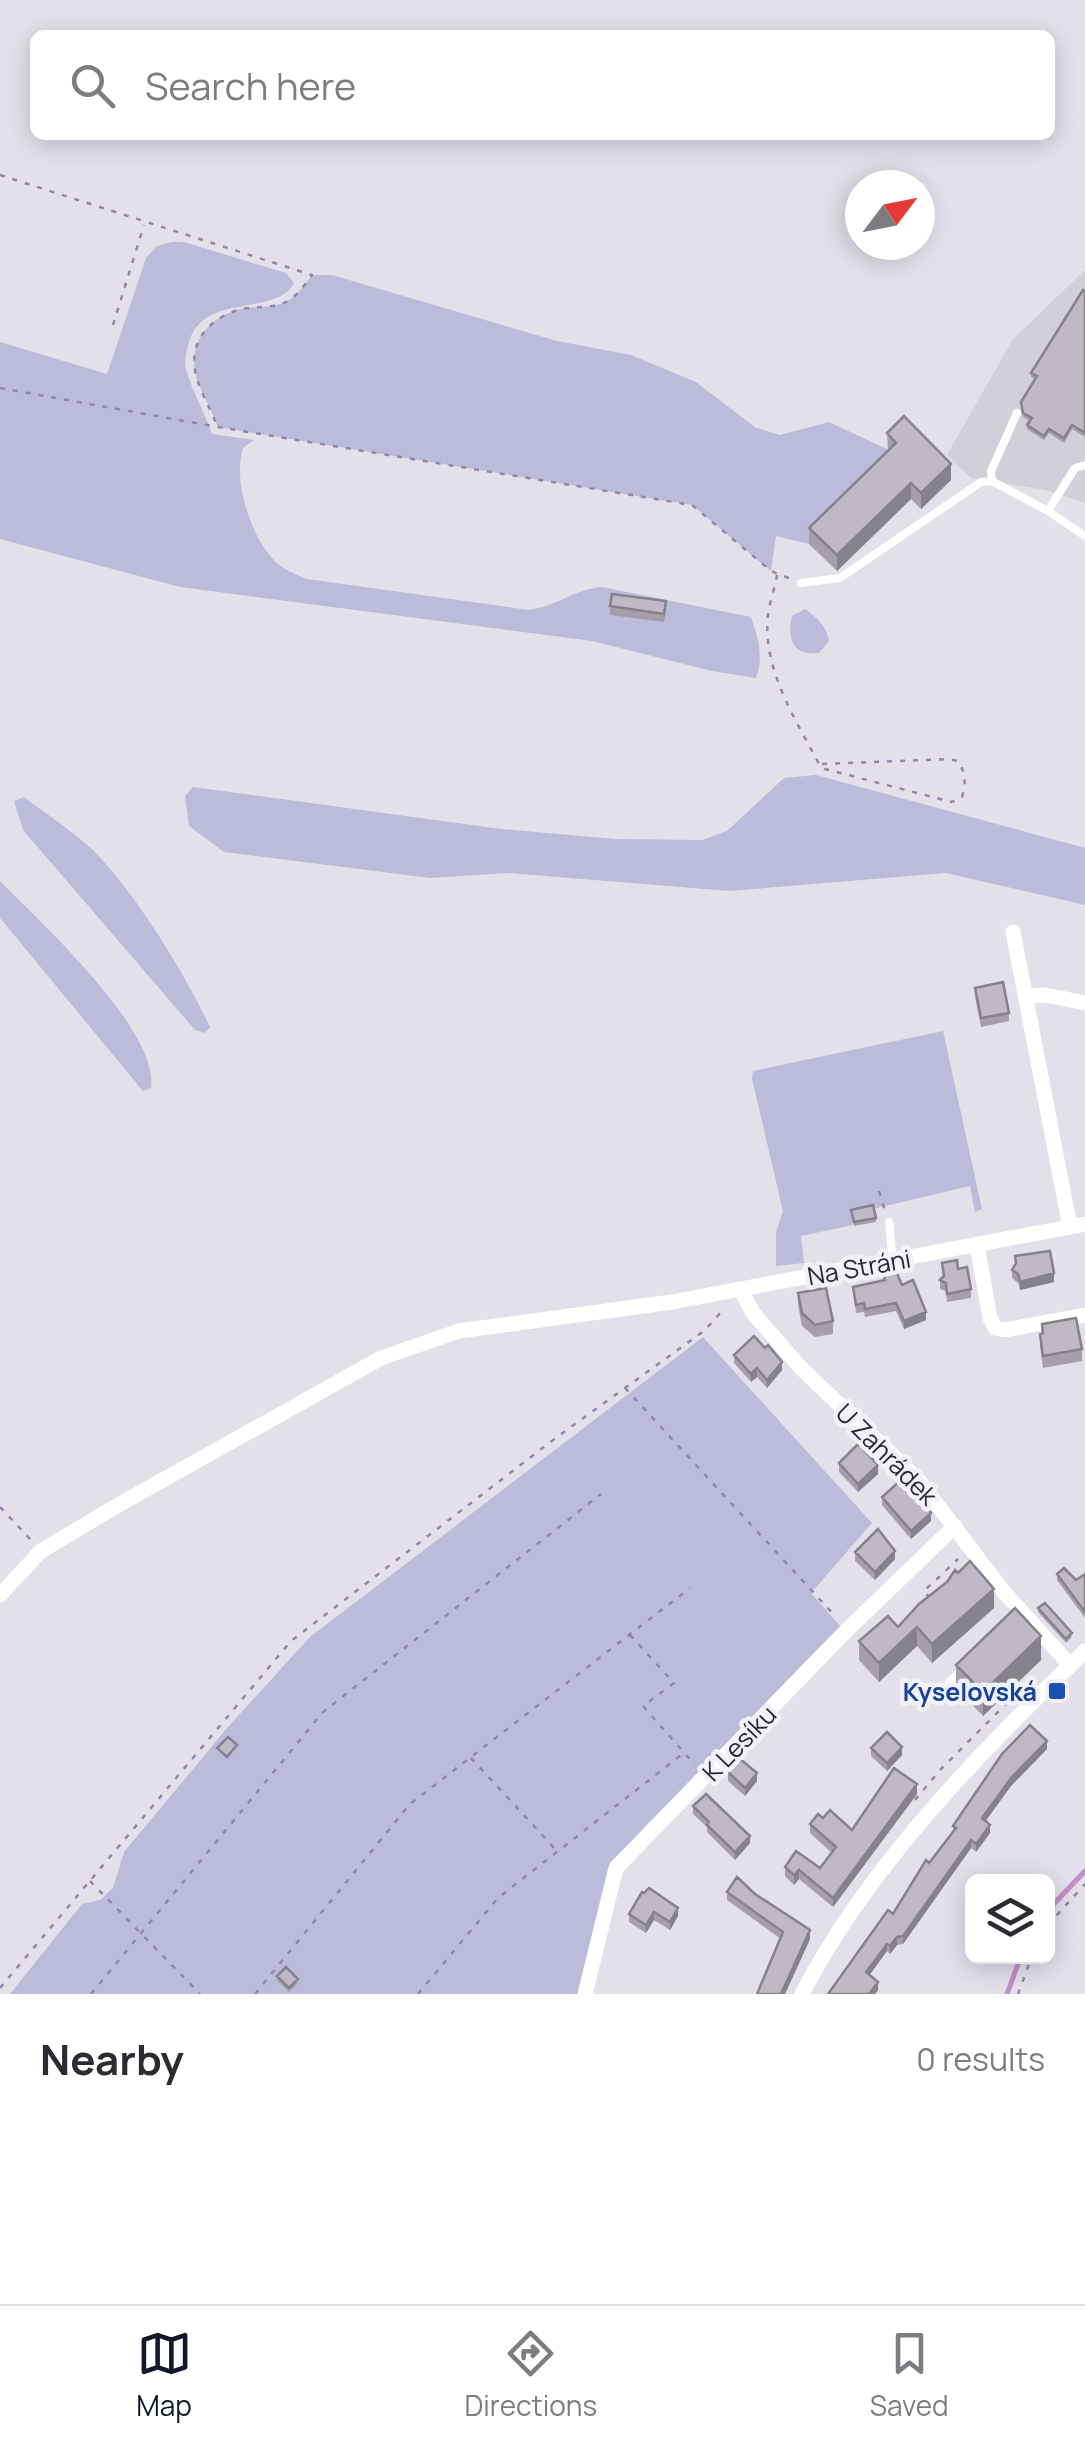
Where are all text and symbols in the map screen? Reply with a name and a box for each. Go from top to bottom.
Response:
search box [30,30,1055,140]
icon: search [65,58,120,113]
text: Search here [145,59,356,111]
north arrow [845,170,935,260]
street label: Na Stráni [804,1241,914,1293]
street label: U Zahrádek [828,1395,946,1513]
place label: Kyselovská [903,1674,1037,1709]
marker: Kyselovská [1046,1680,1068,1702]
street label: K Lesíku [694,1697,784,1789]
map controls [965,1874,1055,1964]
button: layers [965,1874,1055,1964]
text: Nearby [40,2030,184,2088]
text: 0 results [916,2037,1045,2081]
tab: Map [136,2326,192,2424]
tab: Directions [465,2326,597,2424]
tab: Saved [870,2326,949,2424]

